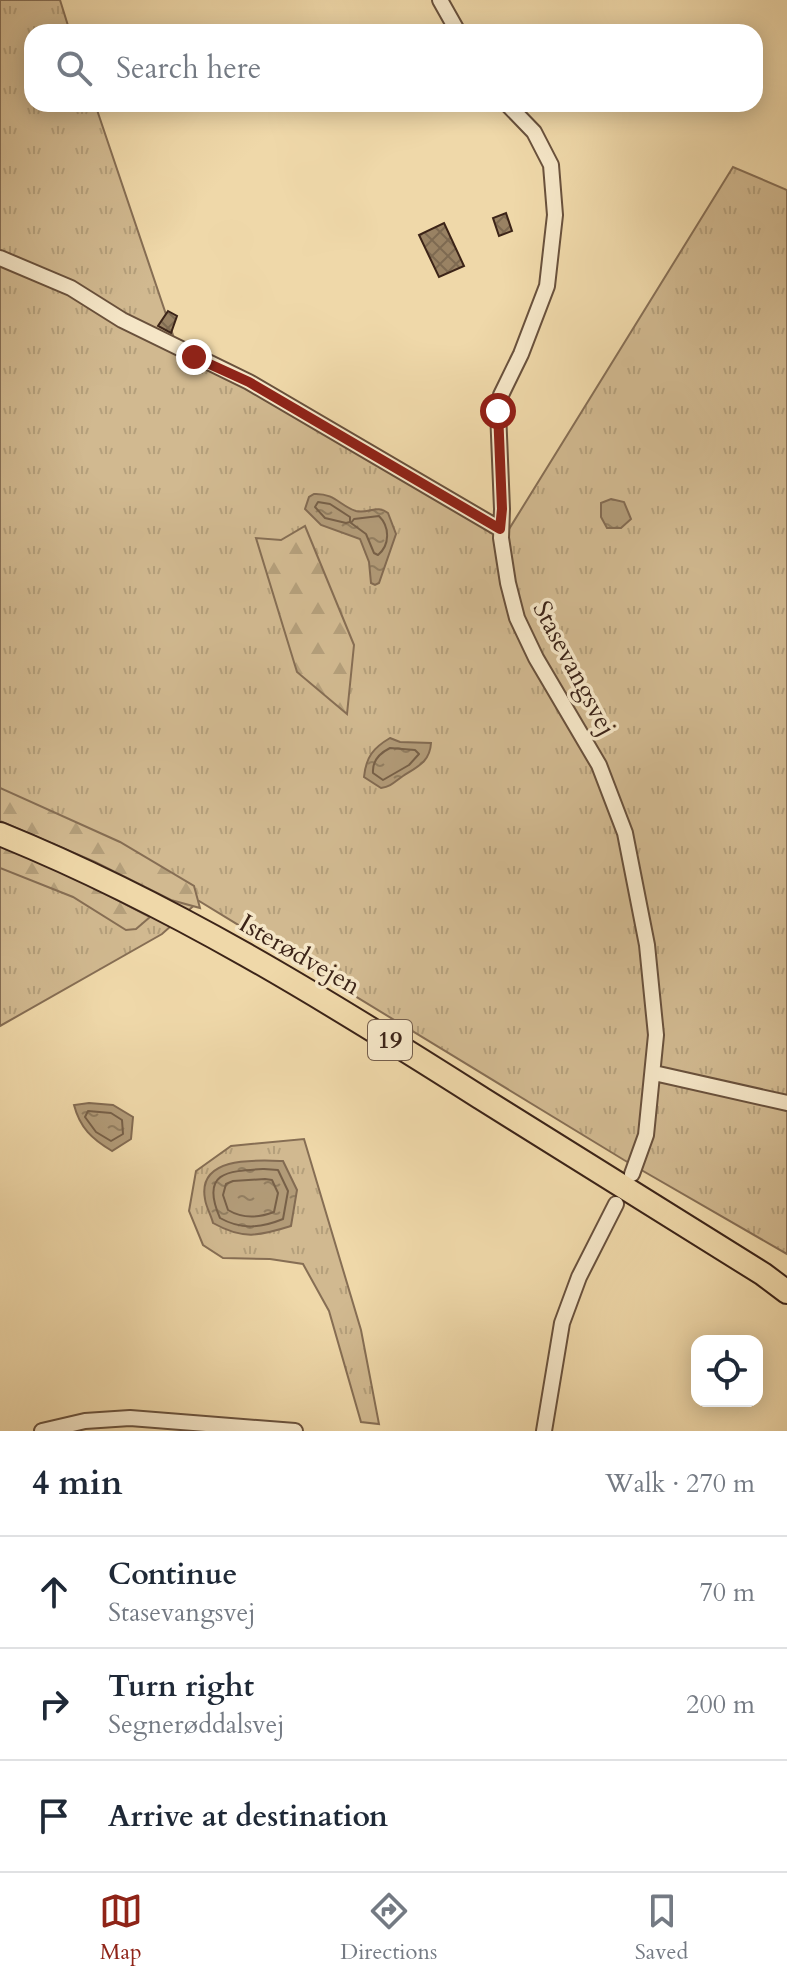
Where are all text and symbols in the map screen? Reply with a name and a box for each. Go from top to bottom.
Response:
search box [24,24,763,112]
icon: search [52,46,96,90]
text: Search here [116,48,261,89]
route end [176,339,212,375]
route start [480,393,516,429]
street label: Stasevangsvej [524,595,625,742]
street label: Isterødvejen [233,906,367,1003]
road number: 19 [368,1020,412,1060]
map controls [691,1335,763,1407]
button: locate [691,1335,763,1407]
text: 4 min [32,1460,123,1506]
text: Walk · 270 m [605,1466,755,1501]
text: Continue [108,1554,237,1595]
icon: ahead [32,1570,76,1614]
text: 70 m [699,1575,755,1610]
text: Stasevangsvej [108,1595,256,1630]
text: Turn right [108,1666,254,1707]
icon: right [32,1682,76,1726]
text: 200 m [686,1687,755,1722]
text: Segnerøddalsvej [108,1707,285,1742]
icon: arrive [32,1794,76,1838]
text: Arrive at destination [108,1796,388,1837]
tab: Map [99,1889,143,1967]
tab: Directions [340,1889,437,1967]
tab: Saved [635,1889,688,1967]

